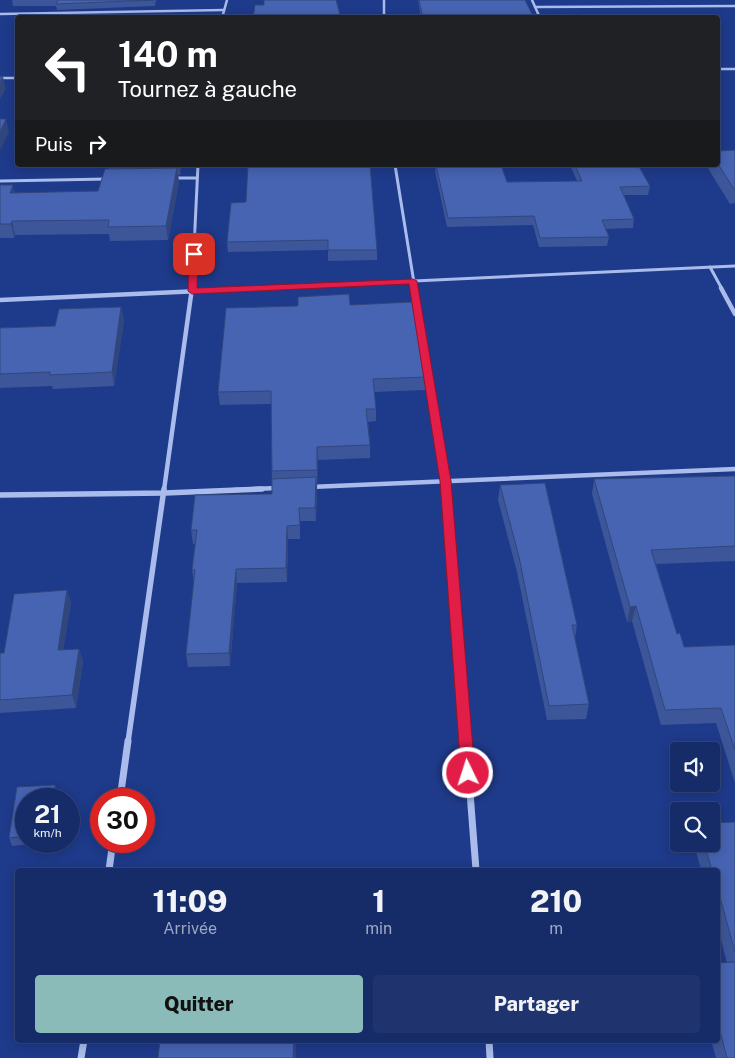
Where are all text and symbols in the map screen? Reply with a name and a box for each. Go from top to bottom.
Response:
text: 140 m [118,34,218,75]
icon: left [35,35,100,100]
text: Tournez à gauche [118,76,297,102]
icon: right [83,130,111,158]
text: Puis [35,133,73,155]
pin [173,233,215,275]
icon: arrive [180,240,208,268]
map controls [670,742,720,852]
button: sound [670,742,720,792]
position arrow [441,746,493,798]
speed limit sign: 30 [90,788,155,853]
text: 21 [34,799,61,829]
button: search [670,802,720,852]
text: km/h [33,826,62,840]
text: 11:09 [153,883,228,919]
text: 1 [372,883,385,919]
text: 210 [530,883,582,919]
text: Arrivée [163,919,217,938]
text: min [365,919,392,938]
text: m [549,919,563,938]
button: Quitter [35,975,363,1033]
button: Partager [373,975,700,1033]

